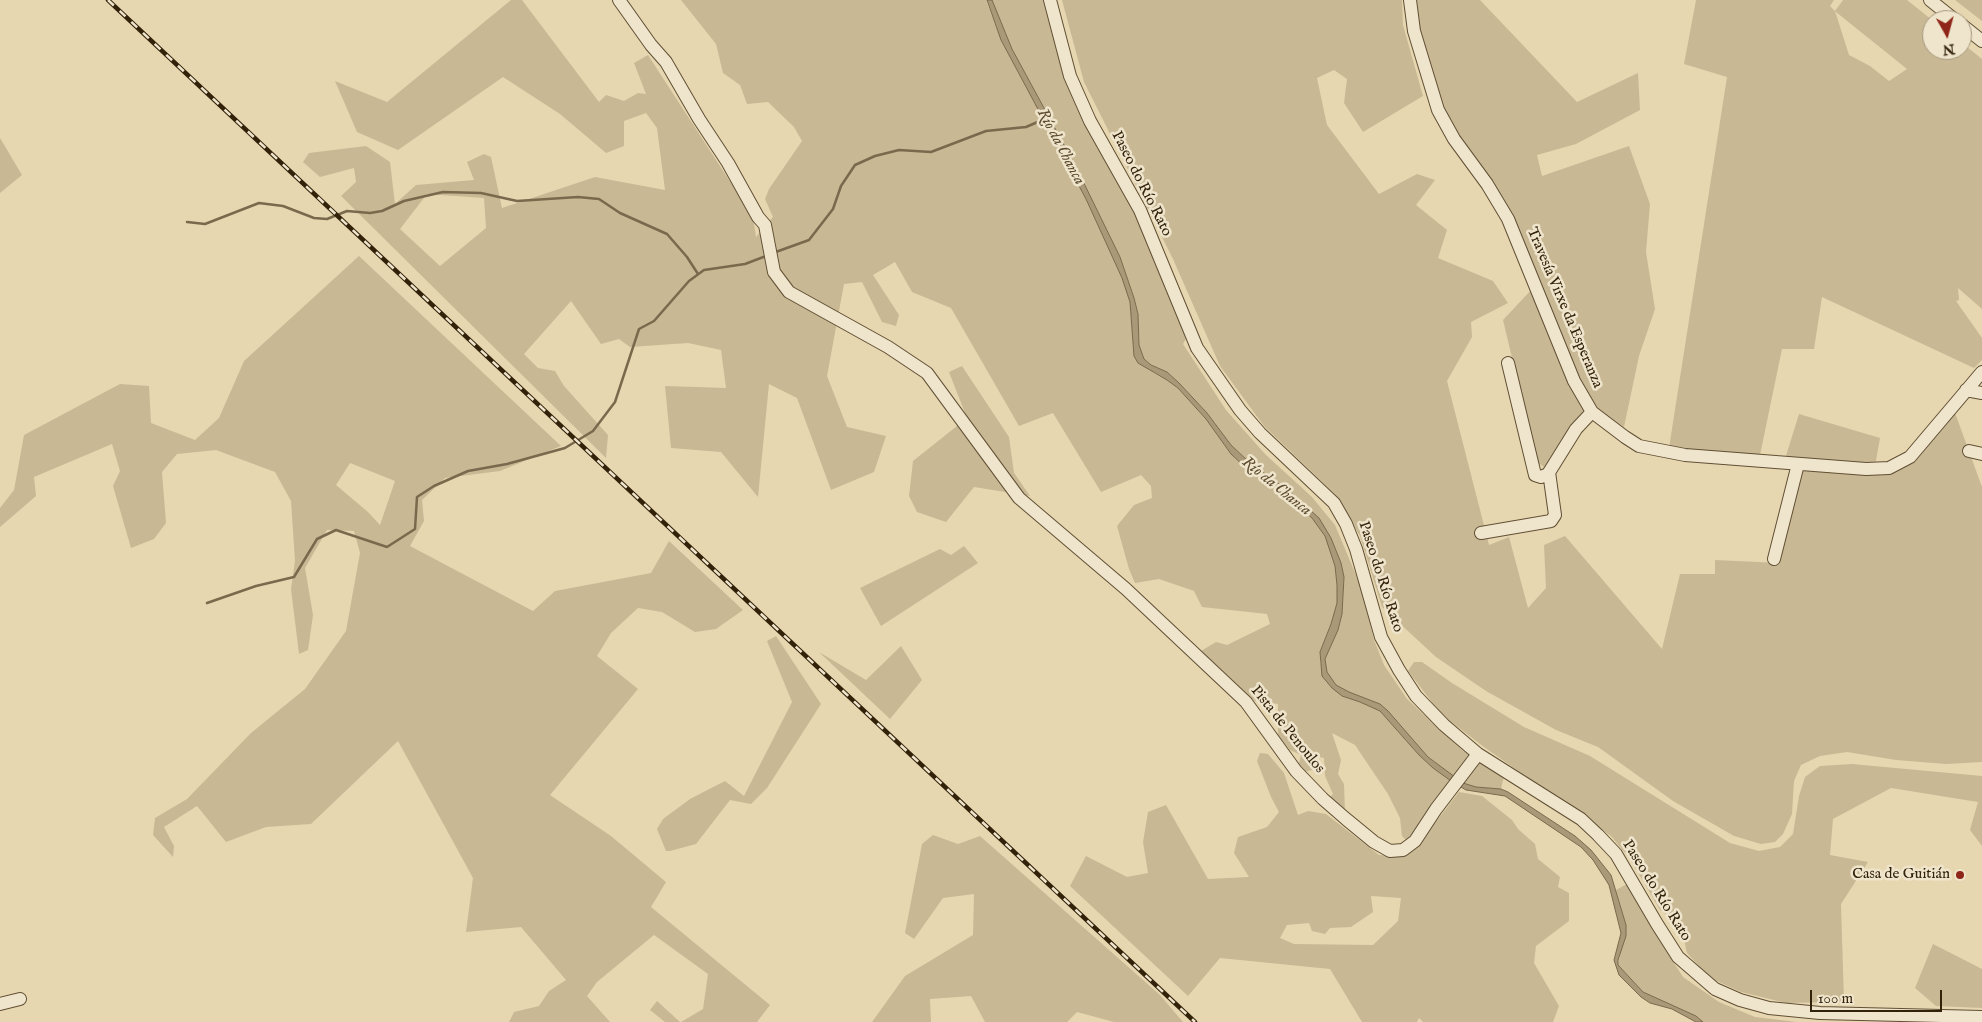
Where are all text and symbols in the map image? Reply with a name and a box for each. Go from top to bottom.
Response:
north arrow [1922,10,1972,60]
text: N [1942,39,1956,59]
water label: Río da Chanca [1032,106,1088,188]
street label: Paseo do Río Rato [1107,128,1175,240]
street label: Travesía Virxe da Esperanza [1522,225,1606,391]
water label: Río da Chanca [1237,453,1315,521]
street label: Paseo do Río Rato [1354,519,1406,635]
street label: Pista de Penoulos [1246,683,1328,777]
street label: Paseo do Río Rato [1618,837,1694,945]
place label: Casa de Guitián [1852,866,1950,884]
marker: Casa de Guitián [1954,869,1966,881]
scale bar [1812,980,1944,1012]
text: 100 m [1818,989,1853,1008]

